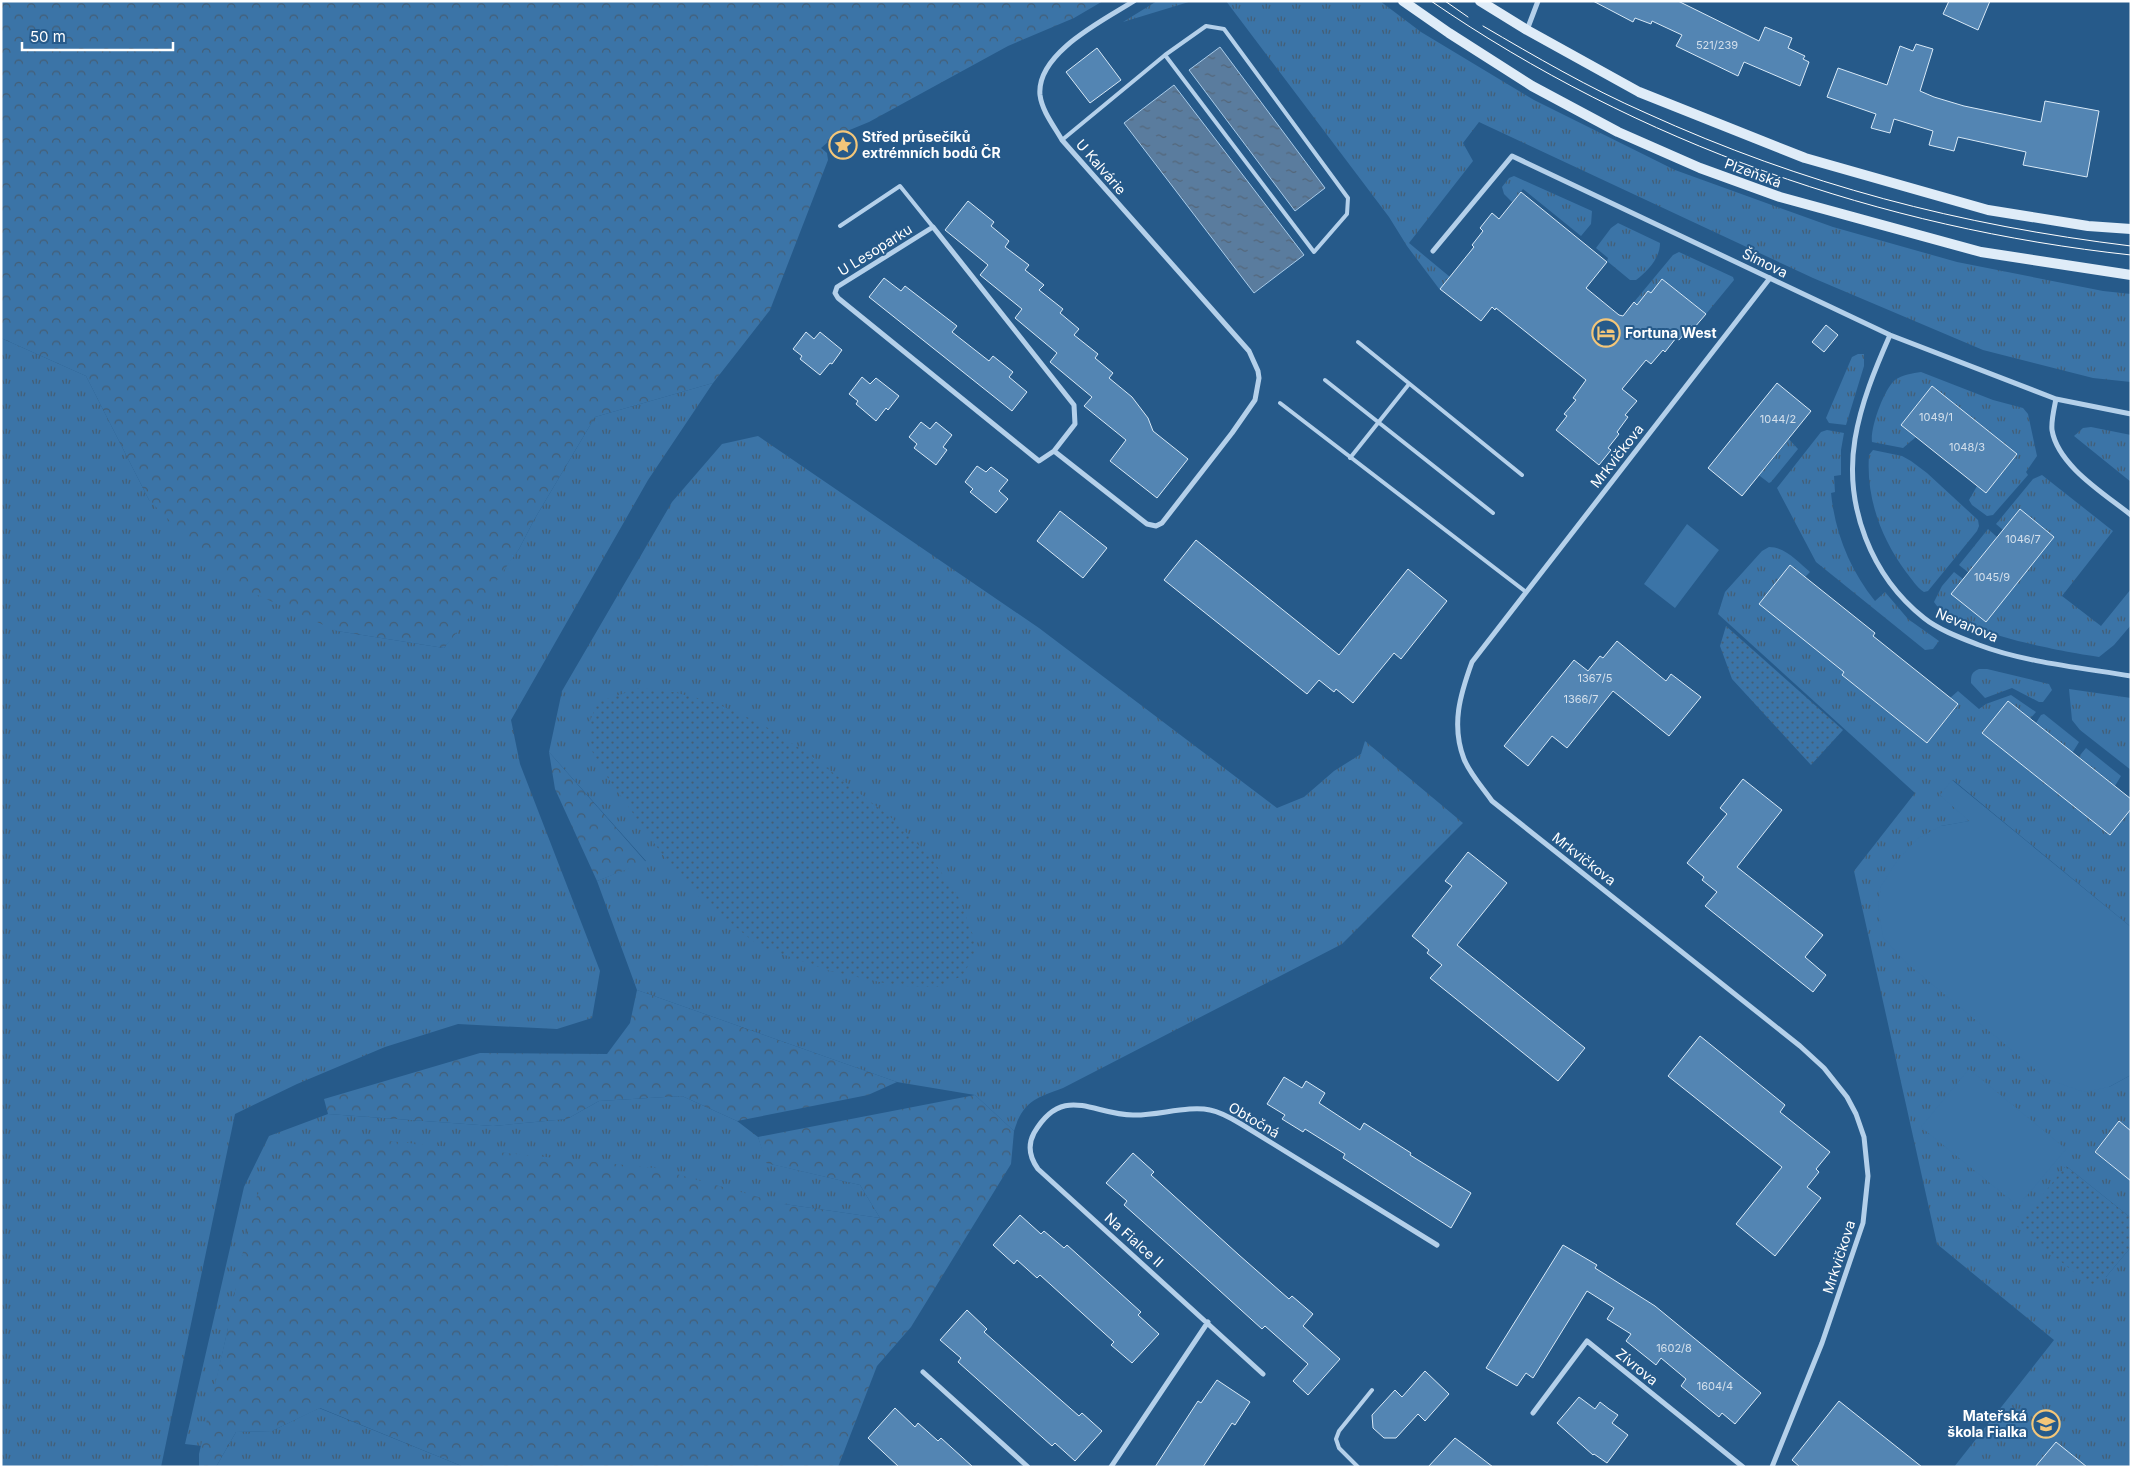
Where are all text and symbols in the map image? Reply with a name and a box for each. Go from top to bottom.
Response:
scale bar [22,20,174,52]
text: 50 m [30,27,66,46]
house number: 521/239 [1696,38,1738,52]
place label: Střed průsečíků extrémních bodů ČR [862,128,1001,161]
place icon: Střed průsečíků extrémních bodů ČR [828,130,858,160]
street label: U Kalvárie [1073,136,1130,198]
street label: Plzeňská [1722,154,1784,191]
street label: U Lesoparku [835,220,915,279]
street label: Šímova [1740,244,1791,281]
hotel icon: Fortuna West [1591,318,1621,348]
place label: Fortuna West [1625,324,1717,341]
house number: 1049/1 [1919,410,1953,424]
house number: 1044/2 [1760,412,1796,426]
street label: Mrkvičkova [1586,420,1647,491]
house number: 1048/3 [1949,440,1985,454]
house number: 1046/7 [2005,532,2041,546]
house number: 1045/9 [1974,570,2010,584]
street label: Nevanova [1933,604,2001,645]
house number: 1367/5 [1578,671,1613,685]
house number: 1366/7 [1563,692,1599,706]
street label: Mrkvičkova [1549,828,1620,889]
street label: Obtočná [1226,1098,1283,1141]
street label: Na Fialce Ⅱ [1102,1209,1167,1270]
street label: Mrkvičkova [1819,1218,1858,1296]
house number: 1602/8 [1656,1341,1692,1355]
street label: Zívrova [1613,1345,1662,1389]
house number: 1604/4 [1697,1379,1733,1393]
place label: Mateřská škola Fialka [1947,1407,2027,1440]
school or university icon: Mateřská škola Fialka [2031,1409,2061,1439]

